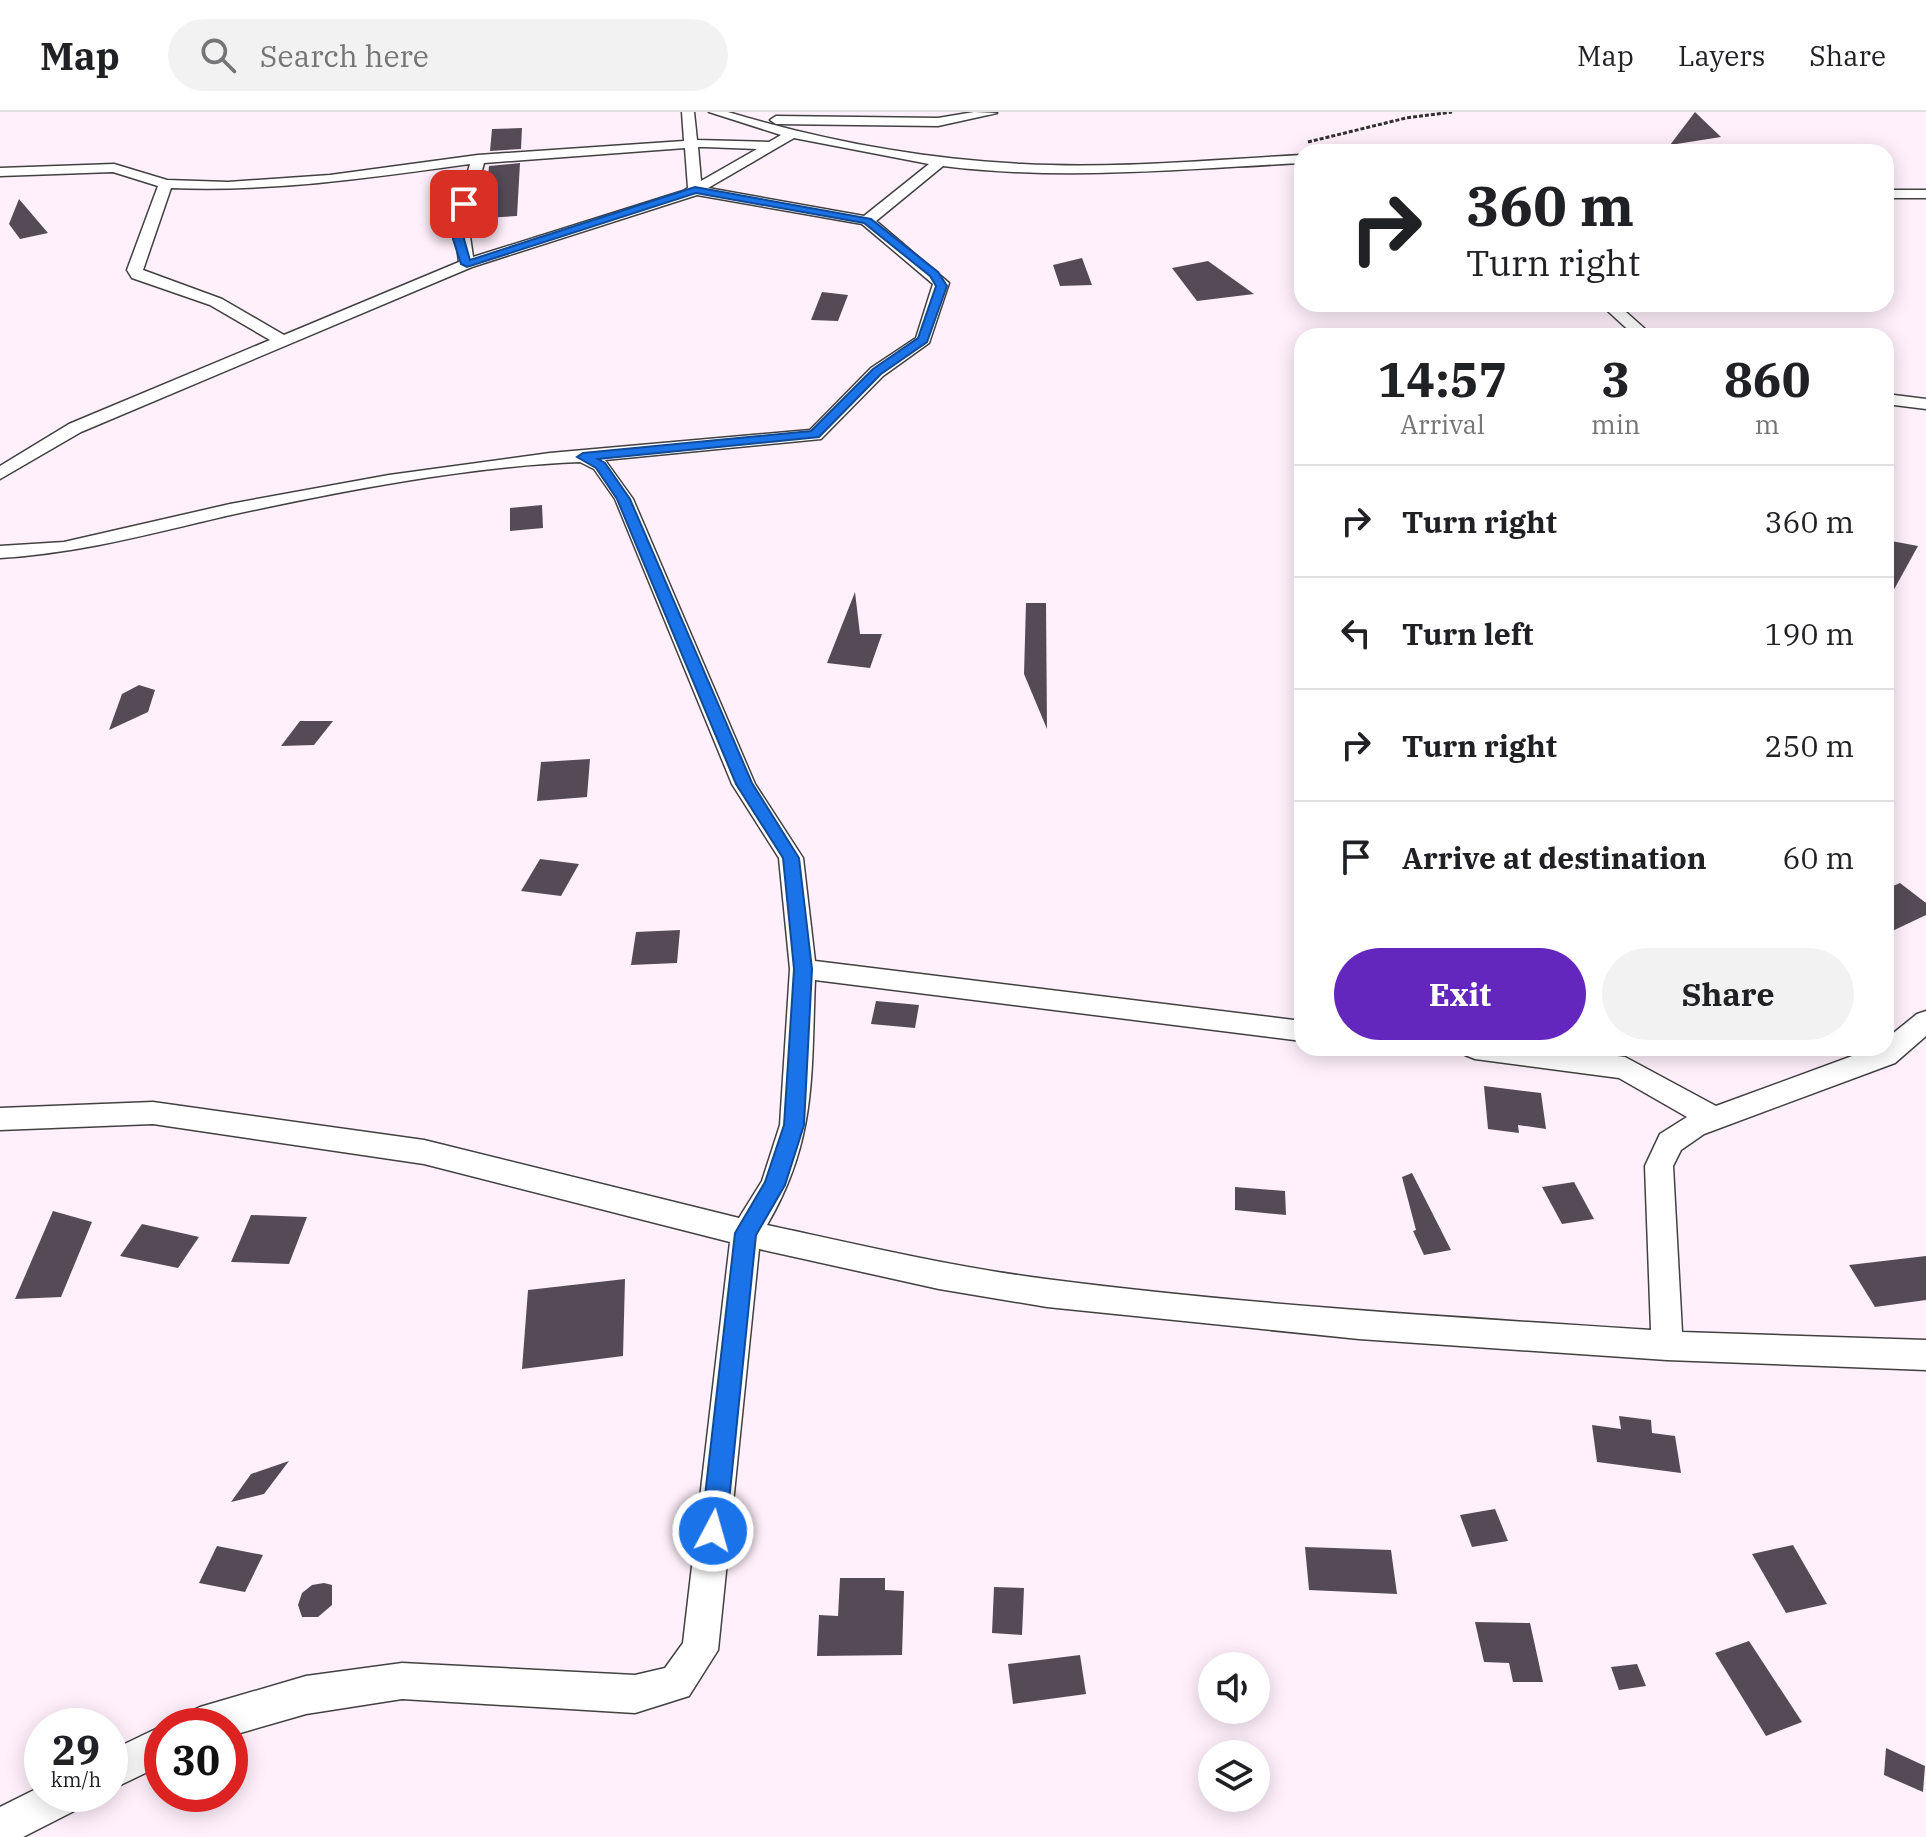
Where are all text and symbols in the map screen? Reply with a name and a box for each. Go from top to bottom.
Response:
search box [168,19,728,91]
text: Map [40,31,120,80]
icon: search [196,33,240,77]
text: Search here [260,36,429,75]
text: Map [1577,37,1634,74]
text: Layers [1678,37,1765,74]
text: Share [1809,37,1886,74]
text: 360 m [1466,169,1634,241]
pin [430,170,498,238]
icon: right [1334,176,1438,280]
icon: arrive [442,182,486,226]
text: Turn right [1466,239,1640,286]
text: 14:57 [1378,348,1507,410]
text: 3 [1601,348,1630,410]
text: 860 [1724,348,1810,410]
text: Arrival [1400,407,1485,441]
text: min [1591,407,1640,441]
text: m [1755,407,1780,441]
icon: right [1334,499,1378,543]
text: Turn right [1402,502,1557,541]
text: 360 m [1764,502,1854,541]
icon: left [1334,611,1378,655]
text: Turn left [1402,614,1534,653]
text: 190 m [1764,614,1854,653]
icon: right [1334,723,1378,767]
text: Turn right [1402,726,1557,765]
text: 250 m [1764,726,1854,765]
icon: arrive [1334,835,1378,879]
text: Arrive at destination [1402,838,1707,877]
text: 60 m [1782,838,1854,877]
button: Exit [1334,948,1586,1040]
button: Share [1602,948,1854,1040]
position arrow [671,1489,755,1573]
map controls [1198,1652,1270,1812]
button: sound [1198,1652,1270,1724]
speed limit sign: 30 [144,1708,248,1812]
text: 29 [52,1724,100,1776]
button: layers [1198,1740,1270,1812]
text: km/h [51,1766,101,1793]

